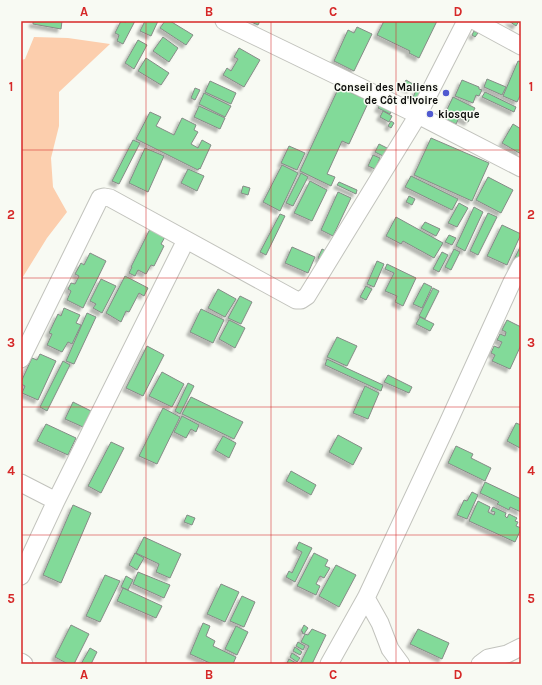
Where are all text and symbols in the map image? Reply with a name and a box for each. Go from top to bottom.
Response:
text: A [80,4,88,19]
text: B [205,4,213,19]
text: C [329,4,337,19]
text: D [454,4,463,19]
text: 1 [9,79,13,94]
text: 1 [529,79,533,94]
place label: Conseil des Maliens de Côt d'Ivoire [334,81,438,107]
marker: Conseil des Maliens de Côt d'Ivoire [441,88,451,98]
place label: kiosque [438,108,480,121]
marker: kiosque [425,109,435,119]
text: 2 [7,207,15,222]
text: 2 [527,207,535,222]
text: 3 [7,335,15,350]
text: 3 [527,335,535,350]
text: 4 [7,463,15,478]
text: 4 [527,463,535,478]
text: 5 [7,591,15,606]
text: 5 [527,591,535,606]
text: A [80,667,88,682]
text: B [205,667,213,682]
text: C [329,667,337,682]
text: D [454,667,463,682]

